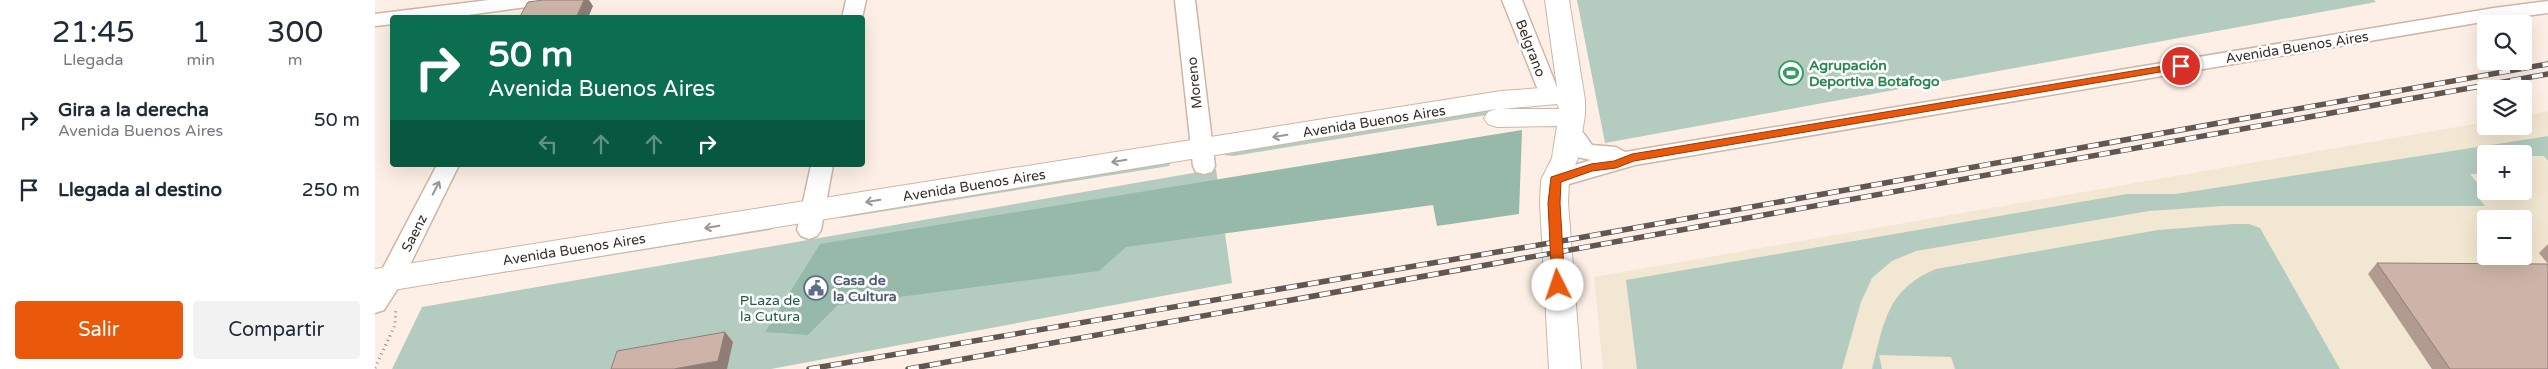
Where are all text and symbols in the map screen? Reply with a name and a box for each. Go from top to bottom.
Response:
text: 21:45 [52,14,135,51]
text: 1 [191,14,210,51]
text: 300 [267,14,323,51]
map controls [2477,15,2532,265]
button: search [2477,15,2532,70]
street label: Belgrano [1512,17,1549,79]
street label: Avenida Buenos Aires [2224,28,2370,67]
text: 50 m [488,34,573,76]
icon: right [405,35,470,100]
pin [2160,45,2202,87]
text: Llegada [63,50,124,70]
text: min [187,50,215,70]
text: m [288,50,302,70]
icon: arrive [2167,52,2195,80]
street label: Moreno [1183,56,1206,110]
place label: Agrupación Deportiva Botafogo [1809,57,1940,90]
sports icon: Agrupación Deportiva Botafogo [1778,60,1804,86]
text: Avenida Buenos Aires [488,76,715,102]
button: layers [2477,80,2532,135]
text: Gira a la derecha [58,99,209,121]
street label: Avenida Buenos Aires [1301,102,1447,141]
icon: right [15,106,43,134]
text: 50 m [314,109,360,131]
text: Avenida Buenos Aires [58,121,223,141]
icon: left [534,130,562,158]
icon: ahead [587,130,615,158]
icon: ahead [640,130,668,158]
icon: right [693,130,721,158]
one-way arrow [1272,131,1288,141]
button: + [2477,145,2532,200]
one-way arrow [1112,157,1128,167]
street label: Avenida Buenos Aires [901,166,1047,205]
icon: arrive [15,176,43,204]
text: Llegada al destino [58,179,222,201]
text: 250 m [302,179,360,201]
one-way arrow [432,181,441,196]
one-way arrow [865,196,881,206]
button: − [2477,210,2532,265]
street label: Saenz [398,212,431,255]
one-way arrow [705,222,721,232]
street label: Avenida Buenos Aires [501,230,647,269]
position arrow [1531,258,1583,310]
place label: Casa de la Cultura [833,272,897,305]
public building icon: Casa de la Cultura [803,275,829,301]
park label: PLaza de la Cutura [740,292,800,325]
button: Salir [15,301,183,359]
button: Compartir [193,301,360,359]

